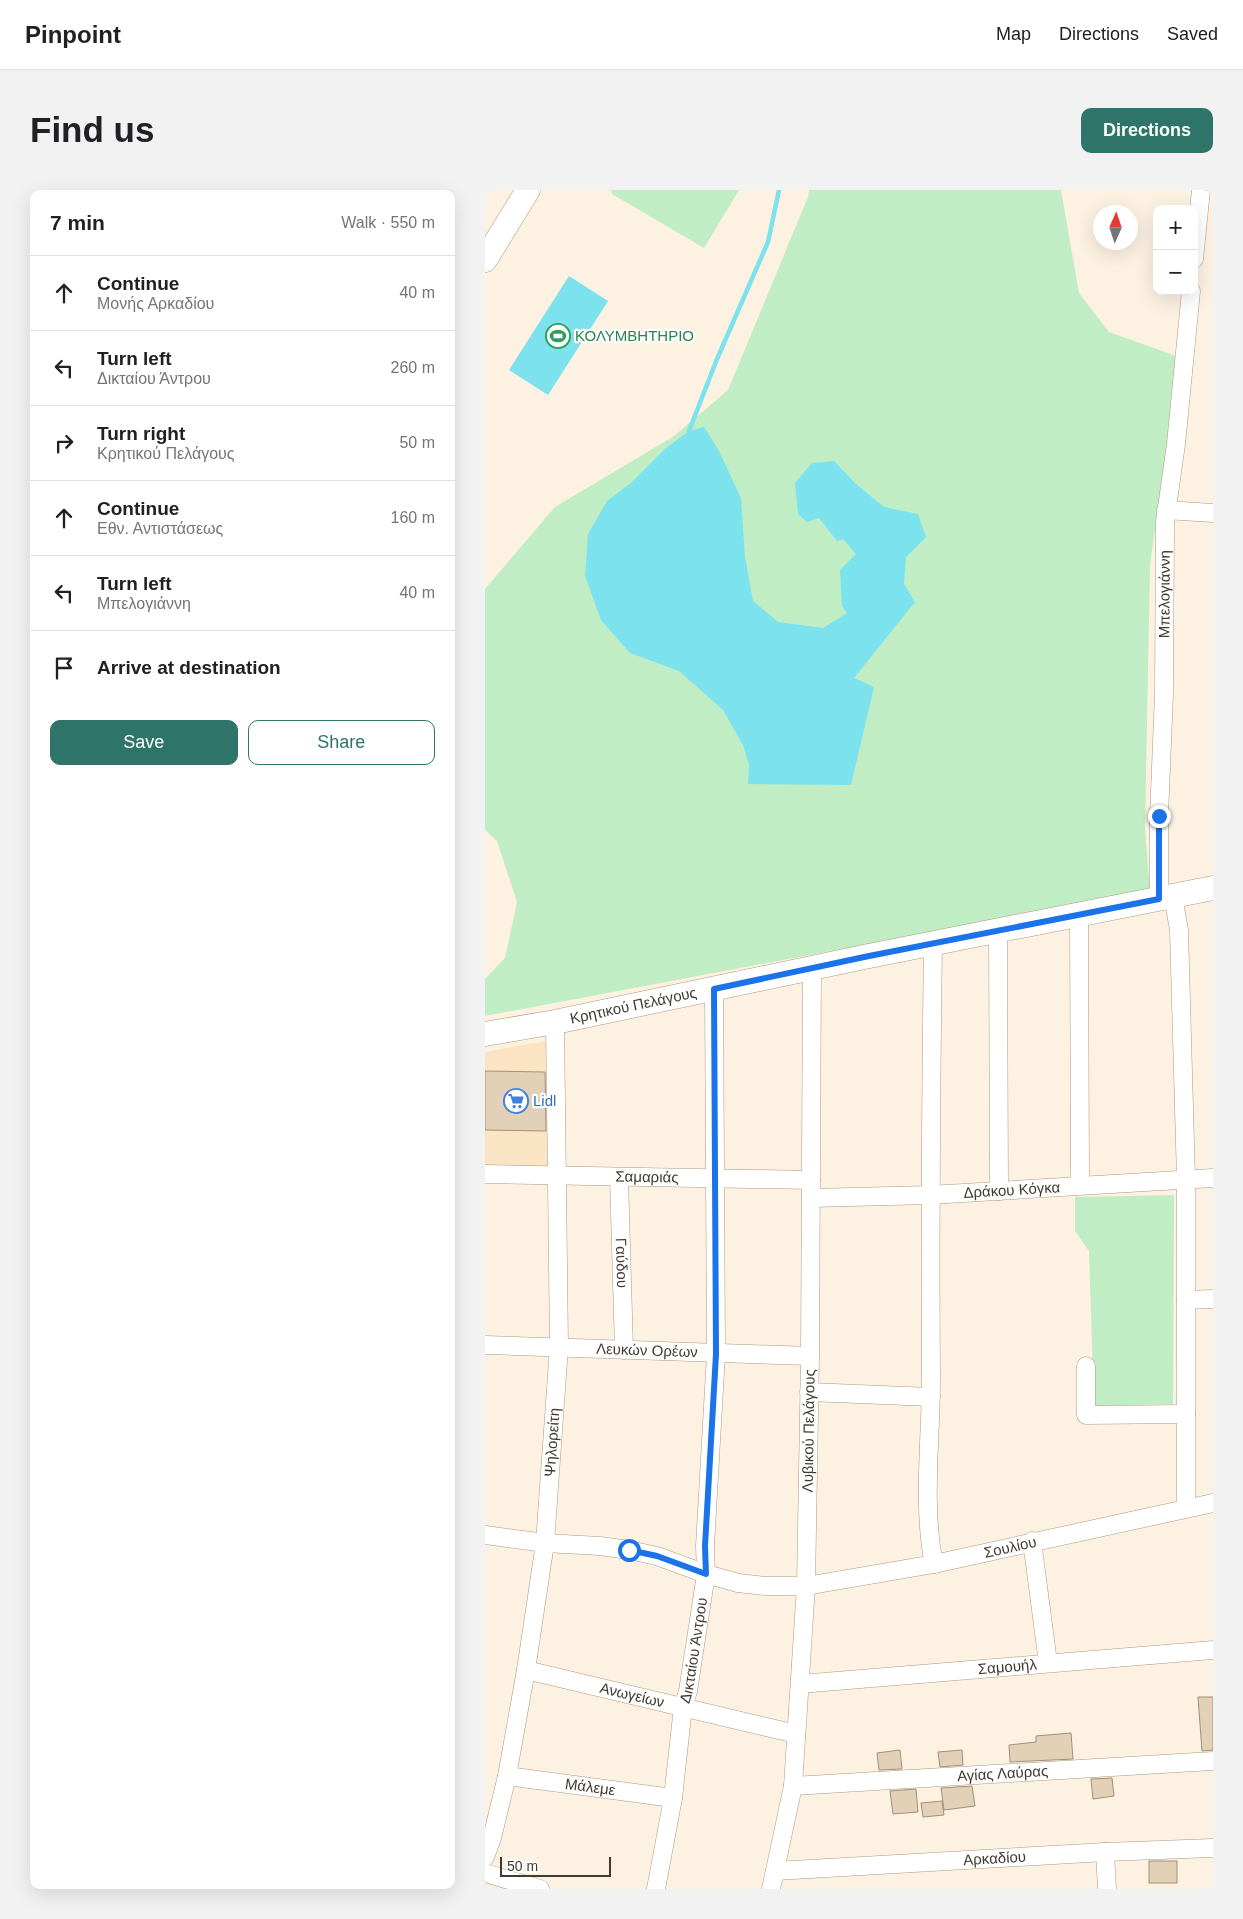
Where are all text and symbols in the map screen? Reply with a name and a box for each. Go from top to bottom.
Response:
text: Pinpoint [25,21,121,48]
text: Map [996,24,1031,44]
text: Directions [1059,24,1139,44]
text: Saved [1167,24,1218,44]
button: Directions [1081,108,1213,153]
text: Find us [30,110,154,149]
north arrow [1093,205,1138,250]
map controls [1153,205,1198,295]
button: + [1153,205,1198,250]
text: 7 min [50,211,105,234]
text: Walk · 550 m [341,214,435,231]
button: − [1153,250,1198,295]
text: Continue [97,273,179,294]
icon: ahead [50,279,78,307]
text: 40 m [399,284,435,301]
text: Μονής Αρκαδίου [97,295,214,312]
sports icon: ΚΟΛΥΜΒΗΤΗΡΙΟ [545,323,571,349]
place label: ΚΟΛΥΜΒΗΤΗΡΙΟ [575,327,694,344]
text: Turn left [97,348,172,369]
icon: left [50,354,78,382]
text: 260 m [391,359,435,376]
text: Δικταίου Άντρου [97,370,211,387]
text: Turn right [97,423,185,444]
icon: right [50,429,78,457]
text: 50 m [399,434,435,451]
text: Κρητικού Πελάγους [97,445,235,462]
text: Continue [97,498,179,519]
icon: ahead [50,504,78,532]
text: 160 m [391,509,435,526]
text: Εθν. Αντιστάσεως [97,520,223,537]
street label: Μπελογιάννη [1155,550,1173,638]
text: Turn left [97,573,172,594]
icon: left [50,579,78,607]
text: 40 m [399,584,435,601]
text: Μπελογιάννη [97,595,191,612]
icon: arrive [50,654,78,682]
text: Arrive at destination [97,657,281,678]
button: Save [50,720,238,765]
button: Share [248,720,435,765]
route end [1148,805,1171,828]
street label: Κρητικού Πελάγους [568,983,698,1027]
supermarket icon: Lidl [503,1088,529,1114]
place label: Lidl [533,1092,556,1109]
street label: Σαμαριάς [615,1167,679,1186]
street label: Δράκου Κόγκα [963,1178,1061,1201]
street label: Γαύδου [613,1238,631,1288]
street label: Λευκών Ορέων [596,1340,698,1360]
street label: Λυβικού Πελάγους [799,1369,818,1492]
street label: Ψηλορείτη [541,1407,563,1478]
street label: Σουλίου [982,1533,1038,1561]
route start [618,1539,641,1562]
street label: Δικταίου Άντρου [676,1596,710,1705]
street label: Σαμουήλ [977,1656,1038,1677]
street label: Ανωγείων [598,1679,666,1711]
street label: Αγίας Λαύρας [957,1762,1049,1784]
street label: Μάλεμε [564,1775,617,1798]
street label: Αρκαδίου [963,1848,1026,1868]
scale bar [500,1854,611,1877]
text: 50 m [507,1858,538,1874]

